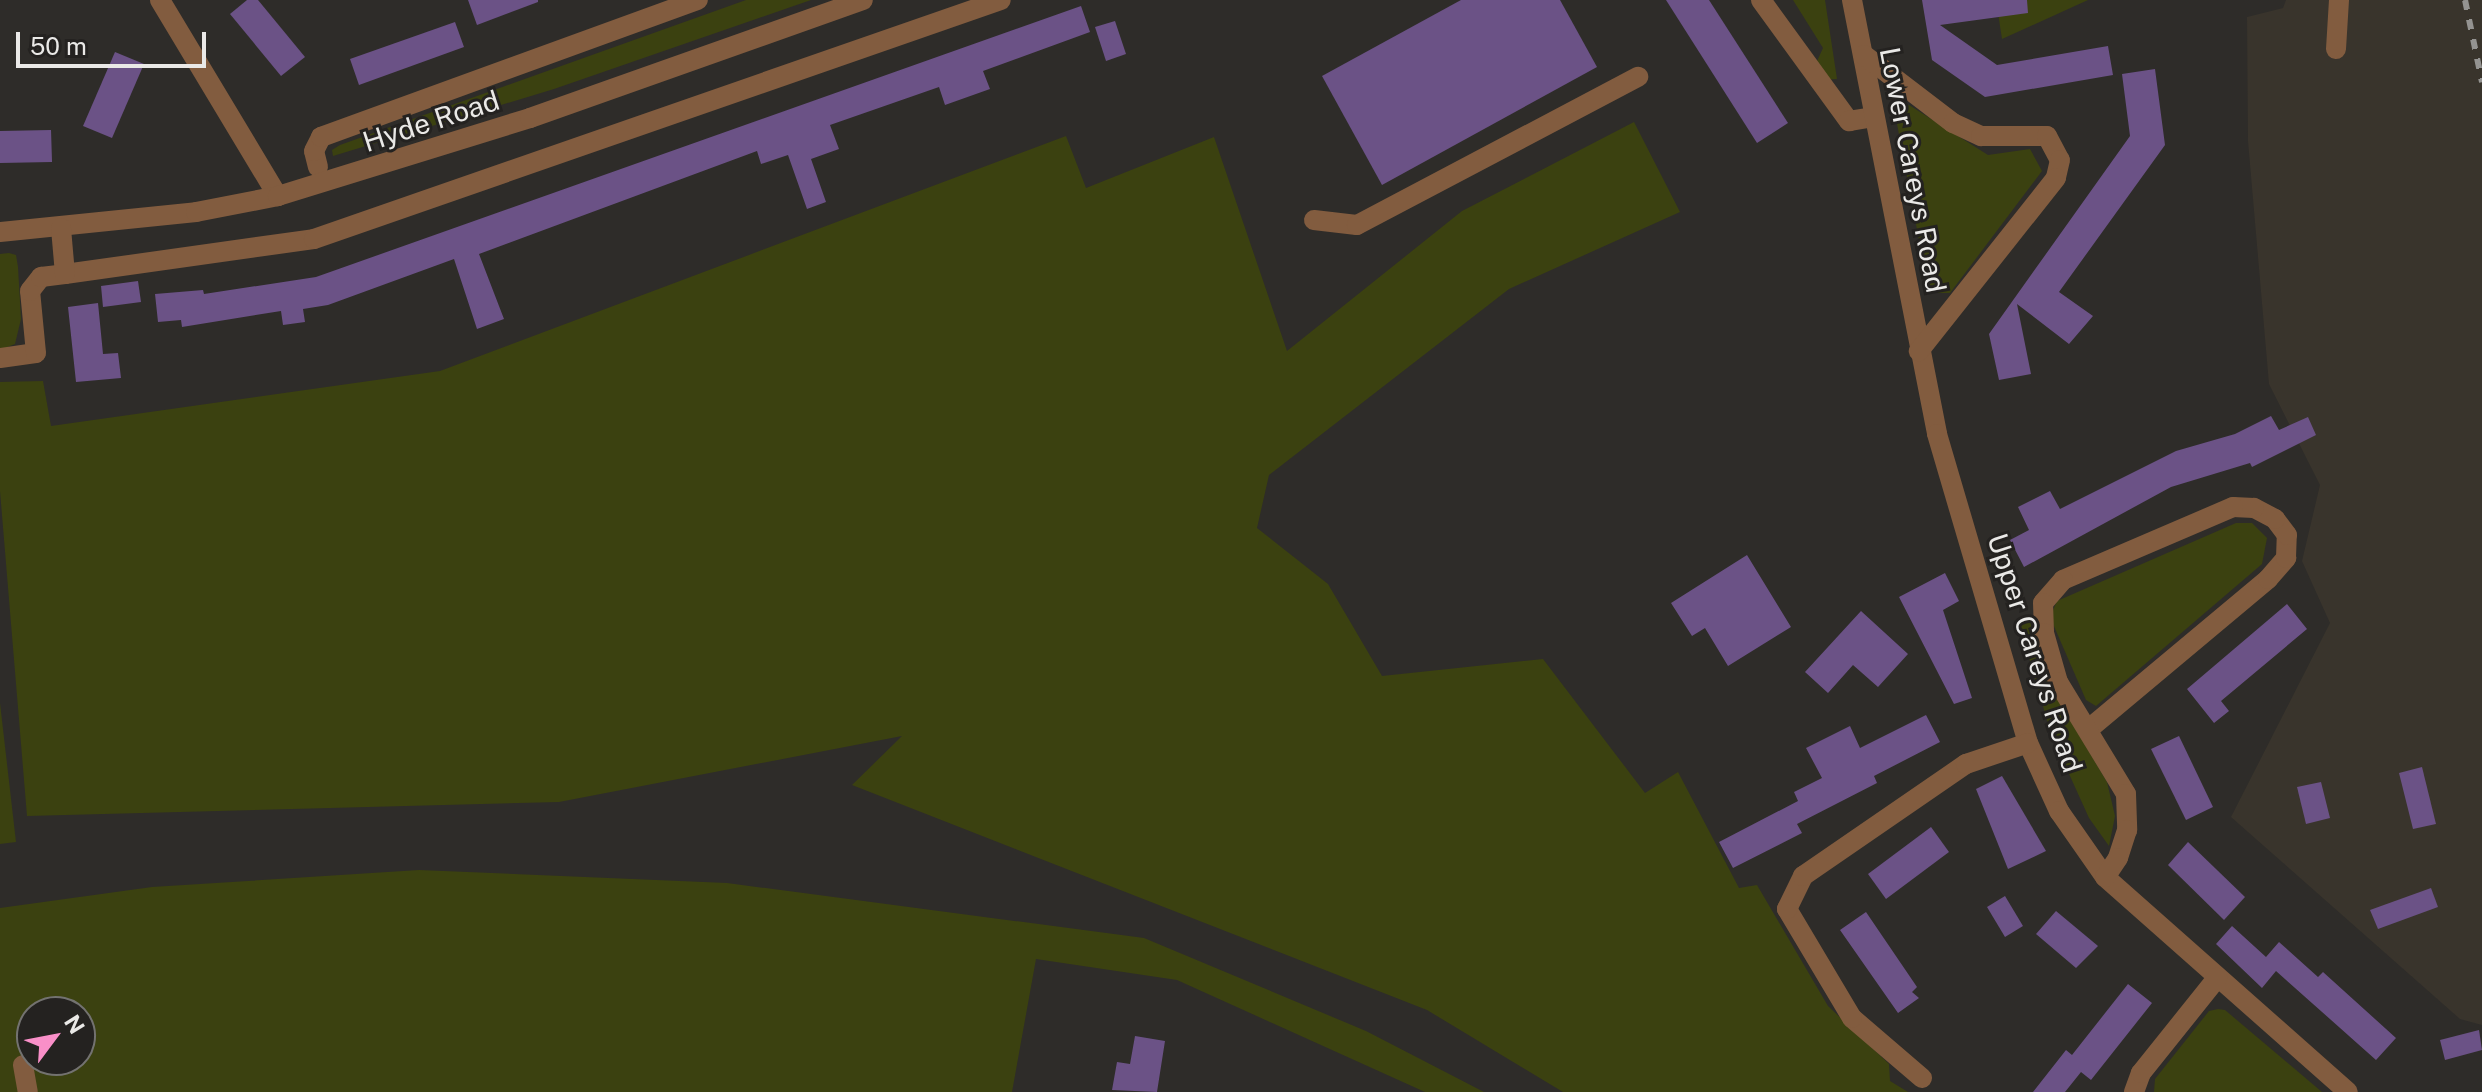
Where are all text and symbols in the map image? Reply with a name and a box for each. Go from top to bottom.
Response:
scale bar [20,16,210,66]
text: 50 m [30,32,87,60]
street label: Lower Careys Road [1873,44,1953,296]
street label: Hyde Road [358,83,504,159]
street label: Upper Careys Road [1980,529,2090,777]
north arrow [16,996,96,1076]
text: N [59,1010,90,1039]

